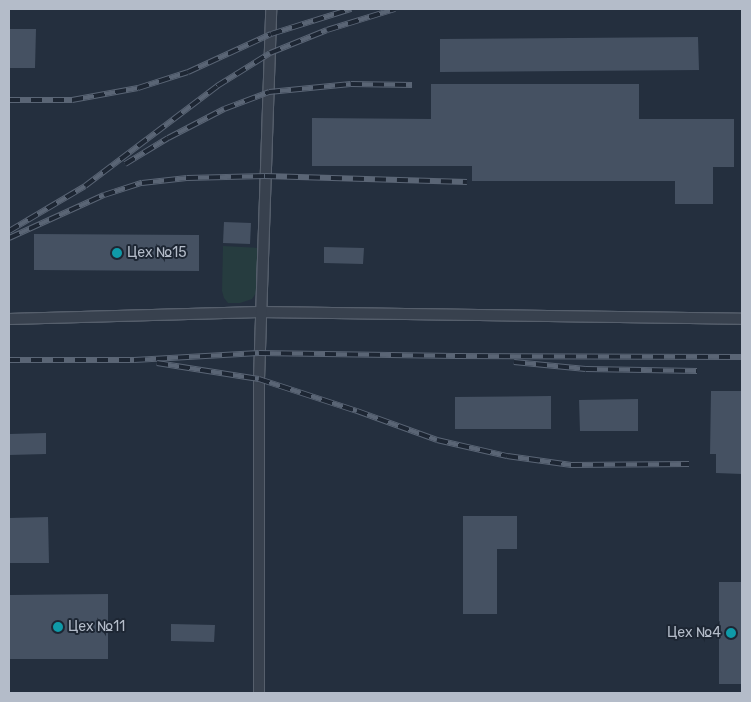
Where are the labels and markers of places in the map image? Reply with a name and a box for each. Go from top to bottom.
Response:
place label: Цех №15 [127,245,187,261]
marker: Цех №15 [111,247,123,259]
place label: Цех №11 [68,619,125,635]
marker: Цех №11 [52,621,64,633]
place label: Цех №4 [667,625,721,641]
marker: Цех №4 [725,627,737,639]

